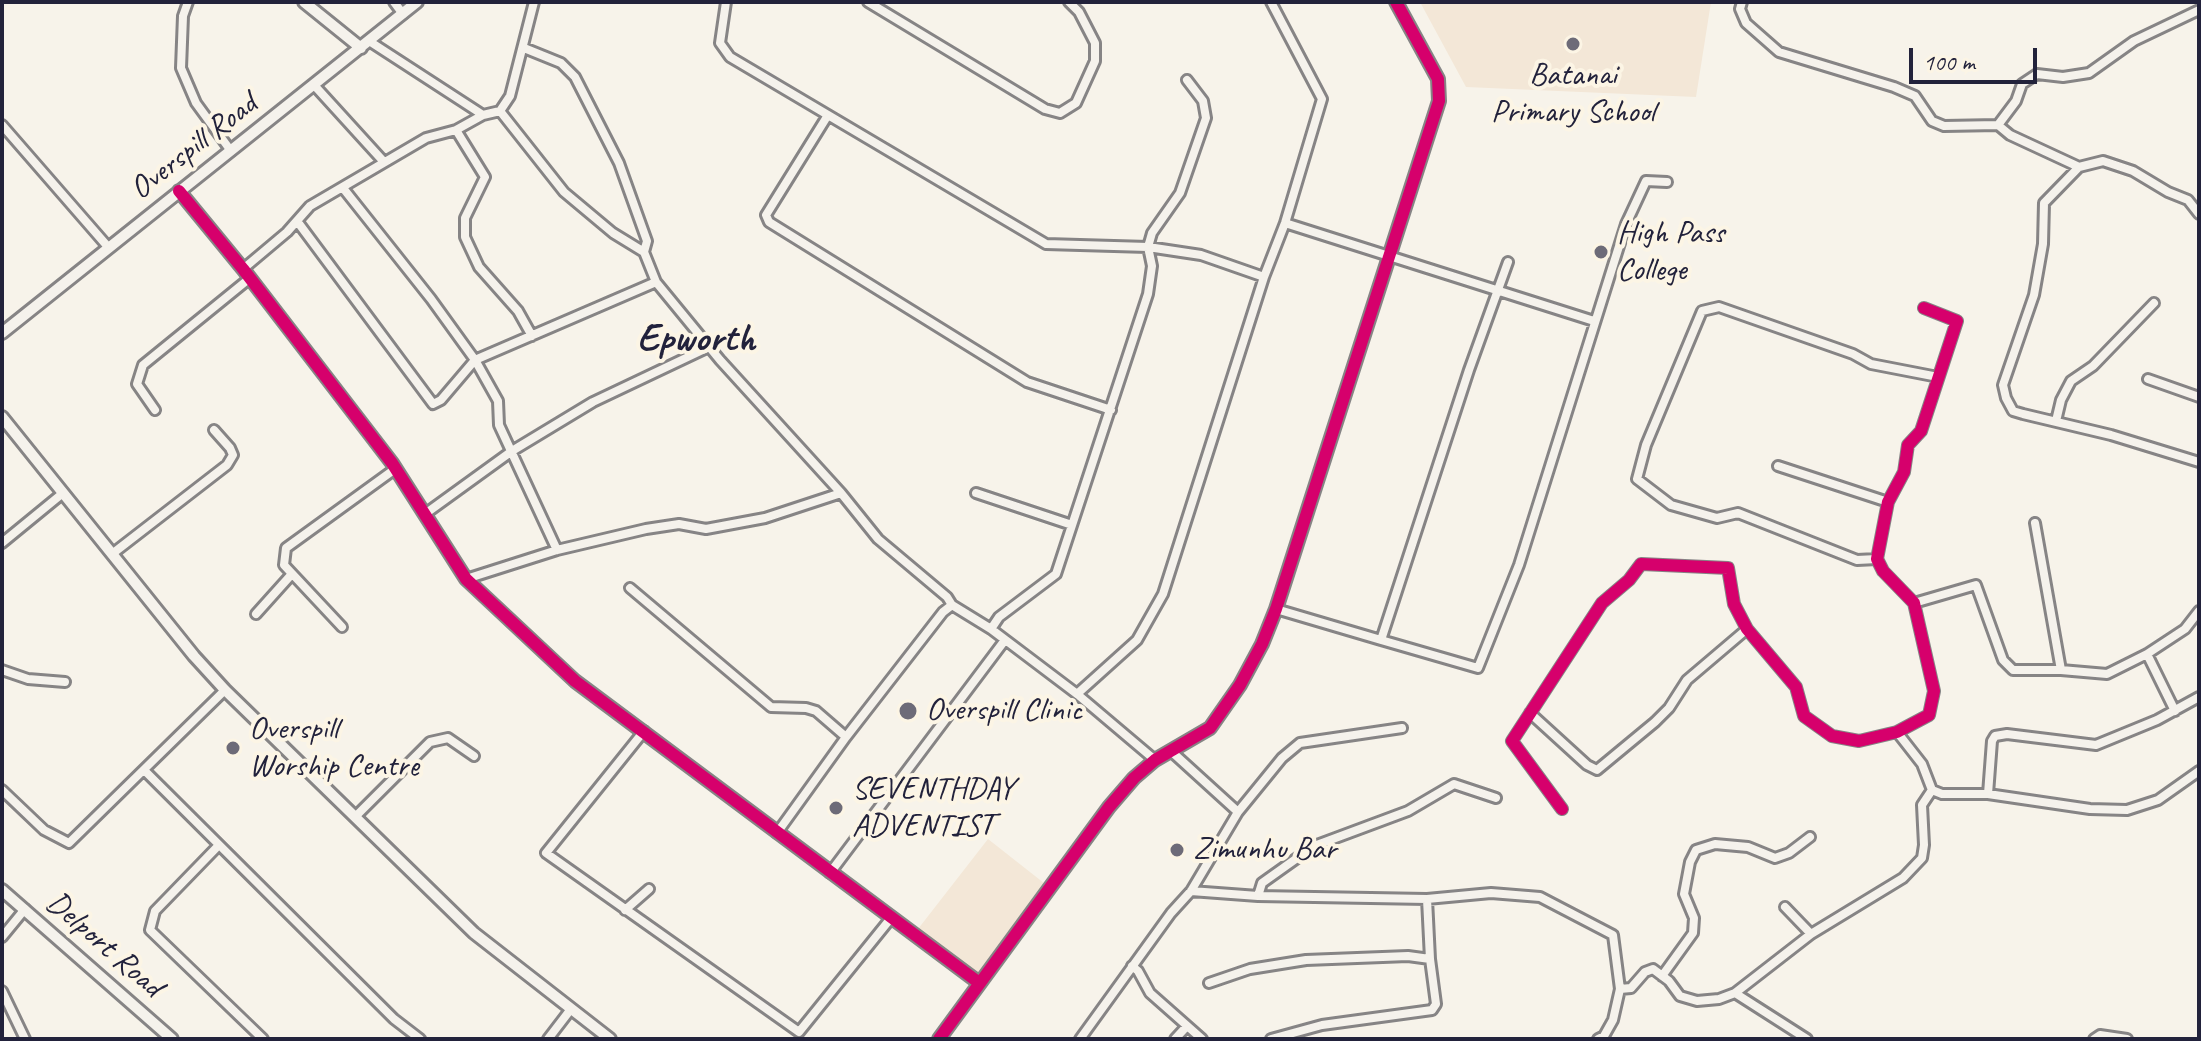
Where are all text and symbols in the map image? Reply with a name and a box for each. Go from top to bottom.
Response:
scale bar [1913,32,2041,82]
marker: Batanai Primary School [1564,35,1582,53]
text: 100 m [1923,47,1975,77]
place label: Batanai Primary School [1491,57,1655,132]
street label: Overspill Road [123,86,265,208]
place label: High Pass College [1617,215,1724,290]
marker: High Pass College [1592,243,1610,261]
district label: Epworth [637,316,755,364]
place label: Overspill Clinic [926,692,1082,730]
marker: Overspill Clinic [897,700,919,722]
place label: Overspill Worship Centre [249,711,419,786]
marker: Overspill Worship Centre [224,739,242,757]
place label: SEVENTHDAY ADVENTIST [852,771,1014,846]
marker: SEVENTHDAY ADVENTIST [827,799,845,817]
place label: Zimunhu Bar [1193,831,1336,869]
marker: Zimunhu Bar [1168,841,1186,859]
street label: Delport Road [38,884,170,1006]

